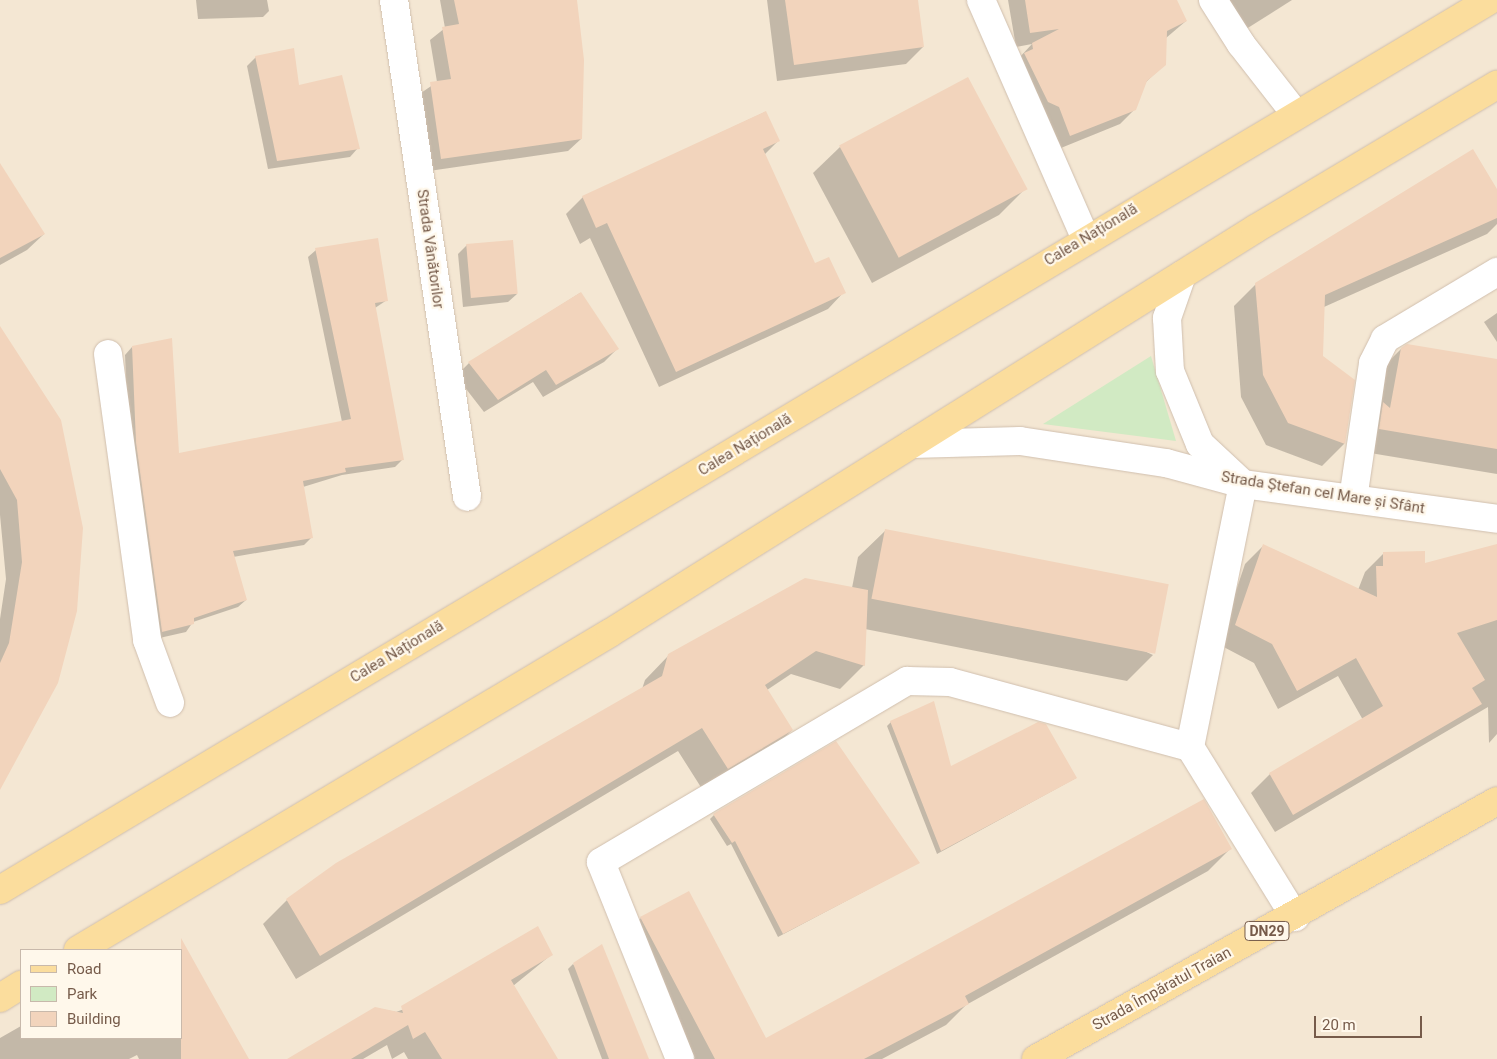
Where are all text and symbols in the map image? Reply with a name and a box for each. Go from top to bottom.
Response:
street label: Strada Vânătorilor [413,188,447,310]
street label: Calea Națională [1041,200,1141,270]
street label: Calea Națională [695,410,795,480]
street label: Strada Ștefan cel Mare și Sfânt [1220,468,1426,518]
street label: Calea Națională [347,617,447,687]
road number: DN29 [1243,919,1291,942]
street label: Strada Împăratul Traian [1089,943,1235,1035]
legend [20,949,182,1039]
text: Road [67,960,101,978]
text: Park [67,985,97,1003]
scale bar [1317,1006,1424,1038]
text: Building [67,1010,121,1028]
text: 20 m [1322,1016,1356,1034]

